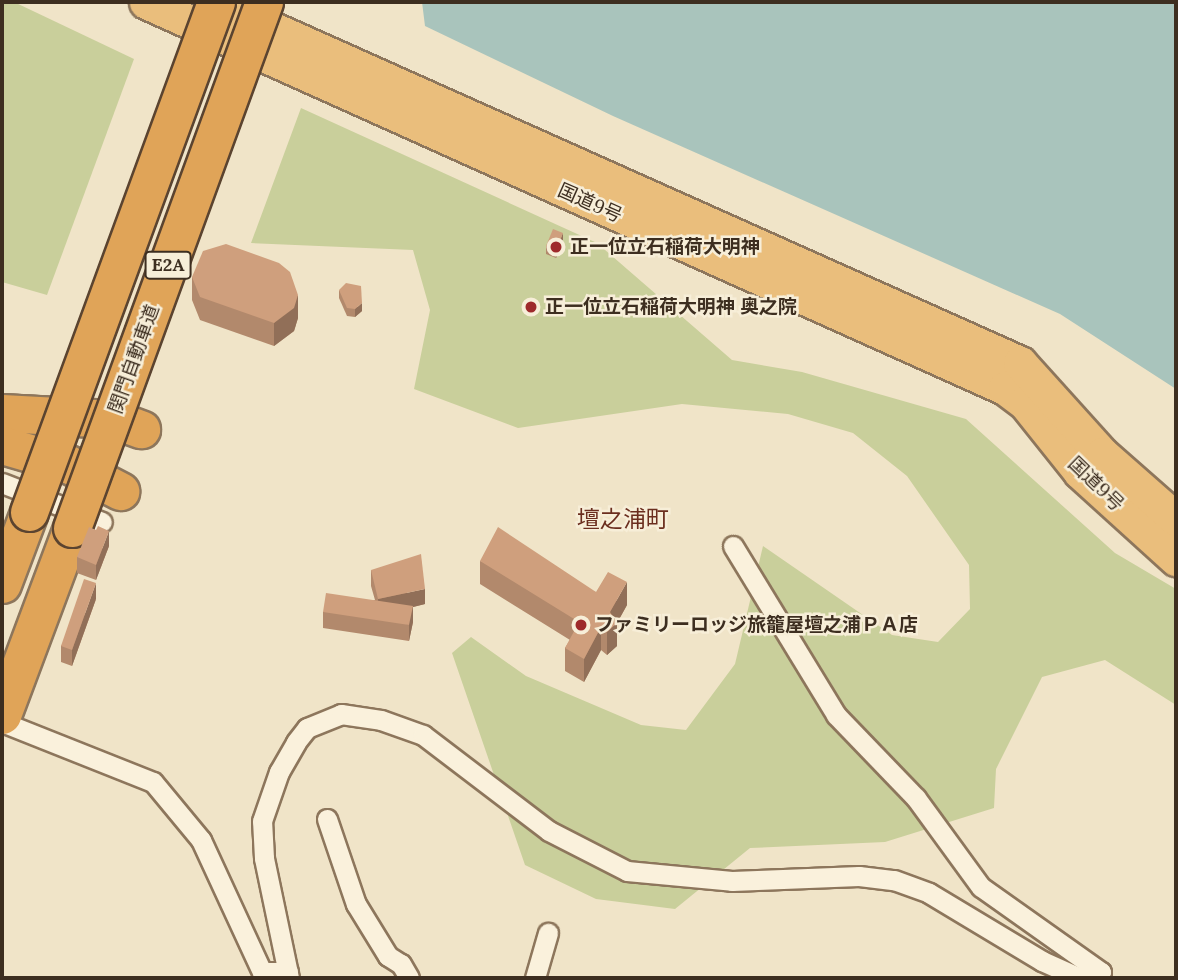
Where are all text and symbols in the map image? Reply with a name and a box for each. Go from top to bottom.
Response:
street label: 国道9号 [554,179,626,227]
place label: 正一位立石稲荷大明神 [570,236,760,258]
marker: 正一位立石稲荷大明神 [548,239,564,255]
road number: E2A [144,250,192,279]
place label: 正一位立石稲荷大明神 奥之院 [545,296,797,318]
marker: 正一位立石稲荷大明神 奥之院 [523,299,539,315]
street label: 関門自動車道 [104,302,164,416]
street label: 国道9号 [1064,452,1128,516]
district label: 壇之浦町 [577,505,669,533]
place label: ファミリーロッジ旅籠屋壇之浦ＰＡ店 [595,614,918,636]
marker: ファミリーロッジ旅籠屋壇之浦ＰＡ店 [573,617,589,633]

